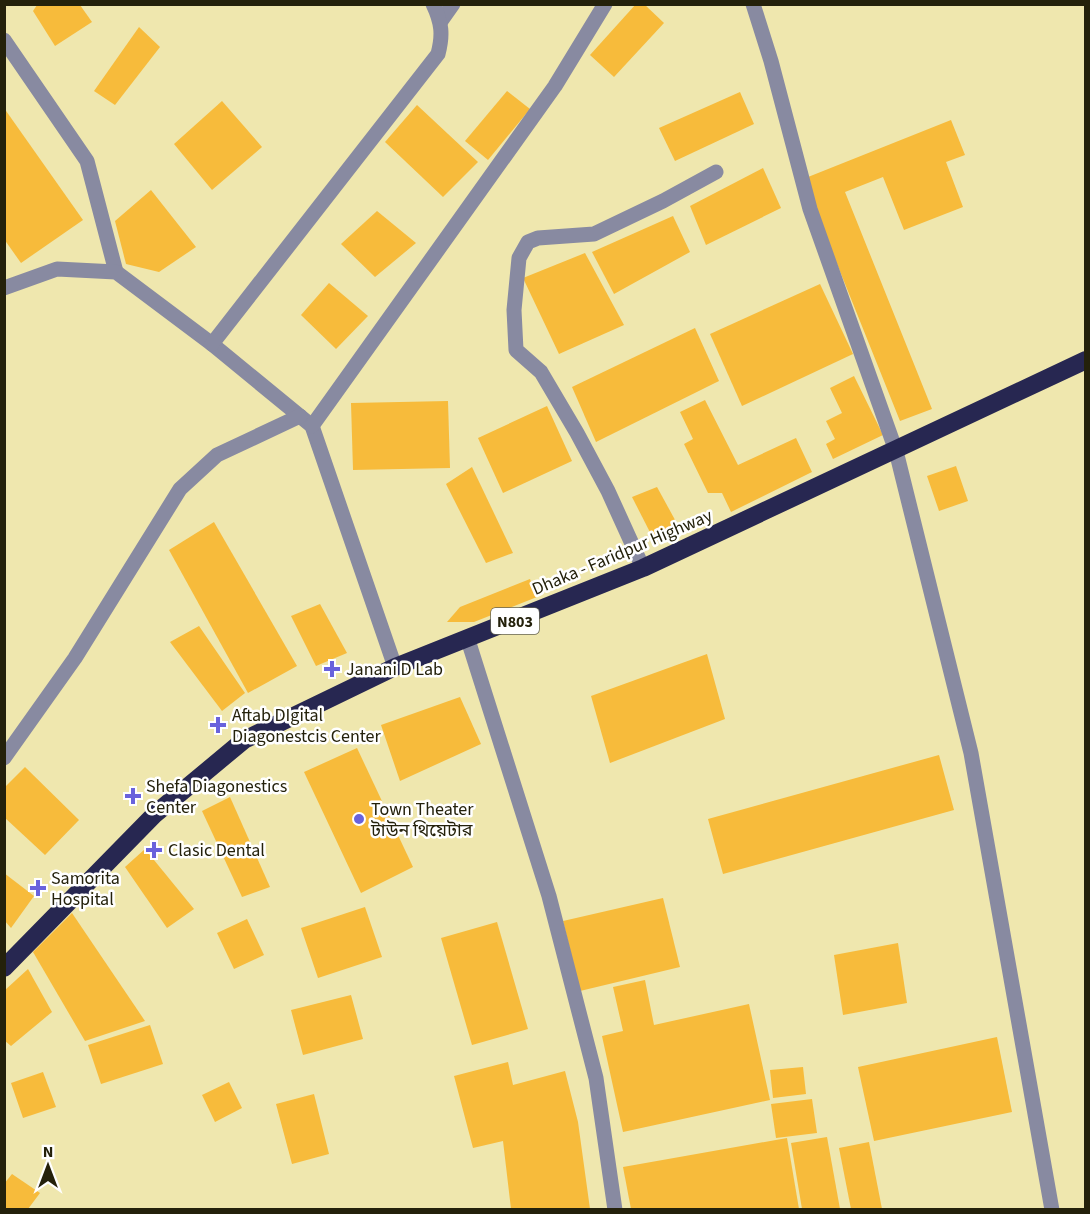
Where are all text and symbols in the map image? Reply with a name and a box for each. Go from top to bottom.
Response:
street label: Dhaka - Faridpur Highway [528,503,717,602]
road number: N803 [491,608,539,634]
place label: Janani D Lab [346,657,443,682]
marker: Janani D Lab [323,660,341,678]
place label: Aftab DIgital Diagonestcis Center [232,703,382,749]
marker: Aftab DIgital Diagonestcis Center [209,716,227,734]
place label: Shefa Diagonestics Center [146,774,287,820]
marker: Shefa Diagonestics Center [124,787,142,805]
place label: Town Theater টাউন থিয়েটার [370,797,474,843]
marker: Town Theater টাউন থিয়েটার [352,812,366,826]
place label: Clasic Dental [168,838,265,863]
marker: Clasic Dental [145,841,163,859]
place label: Samorita Hospital [51,866,120,912]
marker: Samorita Hospital [29,879,47,897]
north arrow [18,1136,78,1196]
text: N [43,1141,53,1163]

